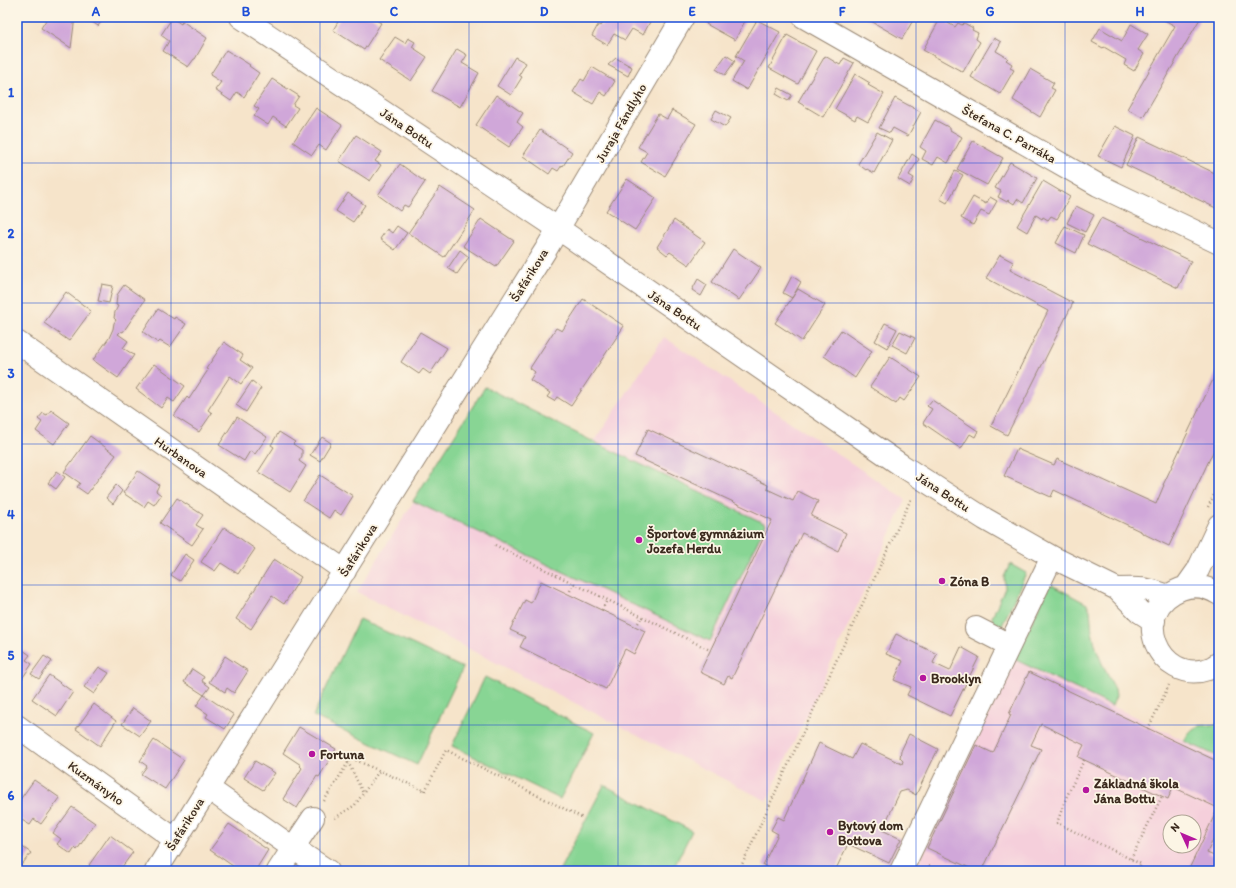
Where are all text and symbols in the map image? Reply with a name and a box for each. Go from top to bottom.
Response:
text: A [91,4,101,19]
text: B [242,4,251,19]
text: C [390,4,399,19]
text: D [540,4,549,19]
text: E [688,4,696,19]
text: F [839,4,846,19]
text: G [986,4,995,19]
text: H [1136,4,1145,19]
street label: Juraja Fándlyho [592,80,650,165]
text: 1 [8,85,14,100]
street label: Štefana C. Parráka [959,102,1059,166]
street label: Jána Bottu [377,105,437,151]
text: 2 [8,226,15,241]
street label: Šafárikova [507,246,551,304]
street label: Jána Bottu [645,287,705,333]
text: 3 [7,366,15,381]
street label: Hurbanova [152,433,211,481]
street label: Jána Bottu [913,469,973,515]
text: 4 [7,507,15,522]
street label: Šafárikova [336,521,380,579]
place label: Športové gymnázium Jozefa Herdu [646,525,764,556]
marker: Športové gymnázium Jozefa Herdu [634,535,644,545]
place label: Zóna B [950,574,989,589]
marker: Zóna B [937,576,947,586]
text: 5 [8,648,15,663]
place label: Brooklyn [931,671,982,687]
marker: Brooklyn [918,673,928,683]
place label: Fortuna [320,747,364,762]
marker: Fortuna [307,749,317,759]
street label: Kuzmányho [65,758,127,808]
place label: Základná škola Jána Bottu [1093,776,1179,806]
marker: Základná škola Jána Bottu [1081,785,1091,795]
text: 6 [8,788,15,803]
street label: Šafárikova [163,795,207,853]
north arrow [1162,814,1202,854]
place label: Bytový dom Bottova [838,818,904,848]
text: N [1168,820,1182,835]
marker: Bytový dom Bottova [825,827,835,837]

